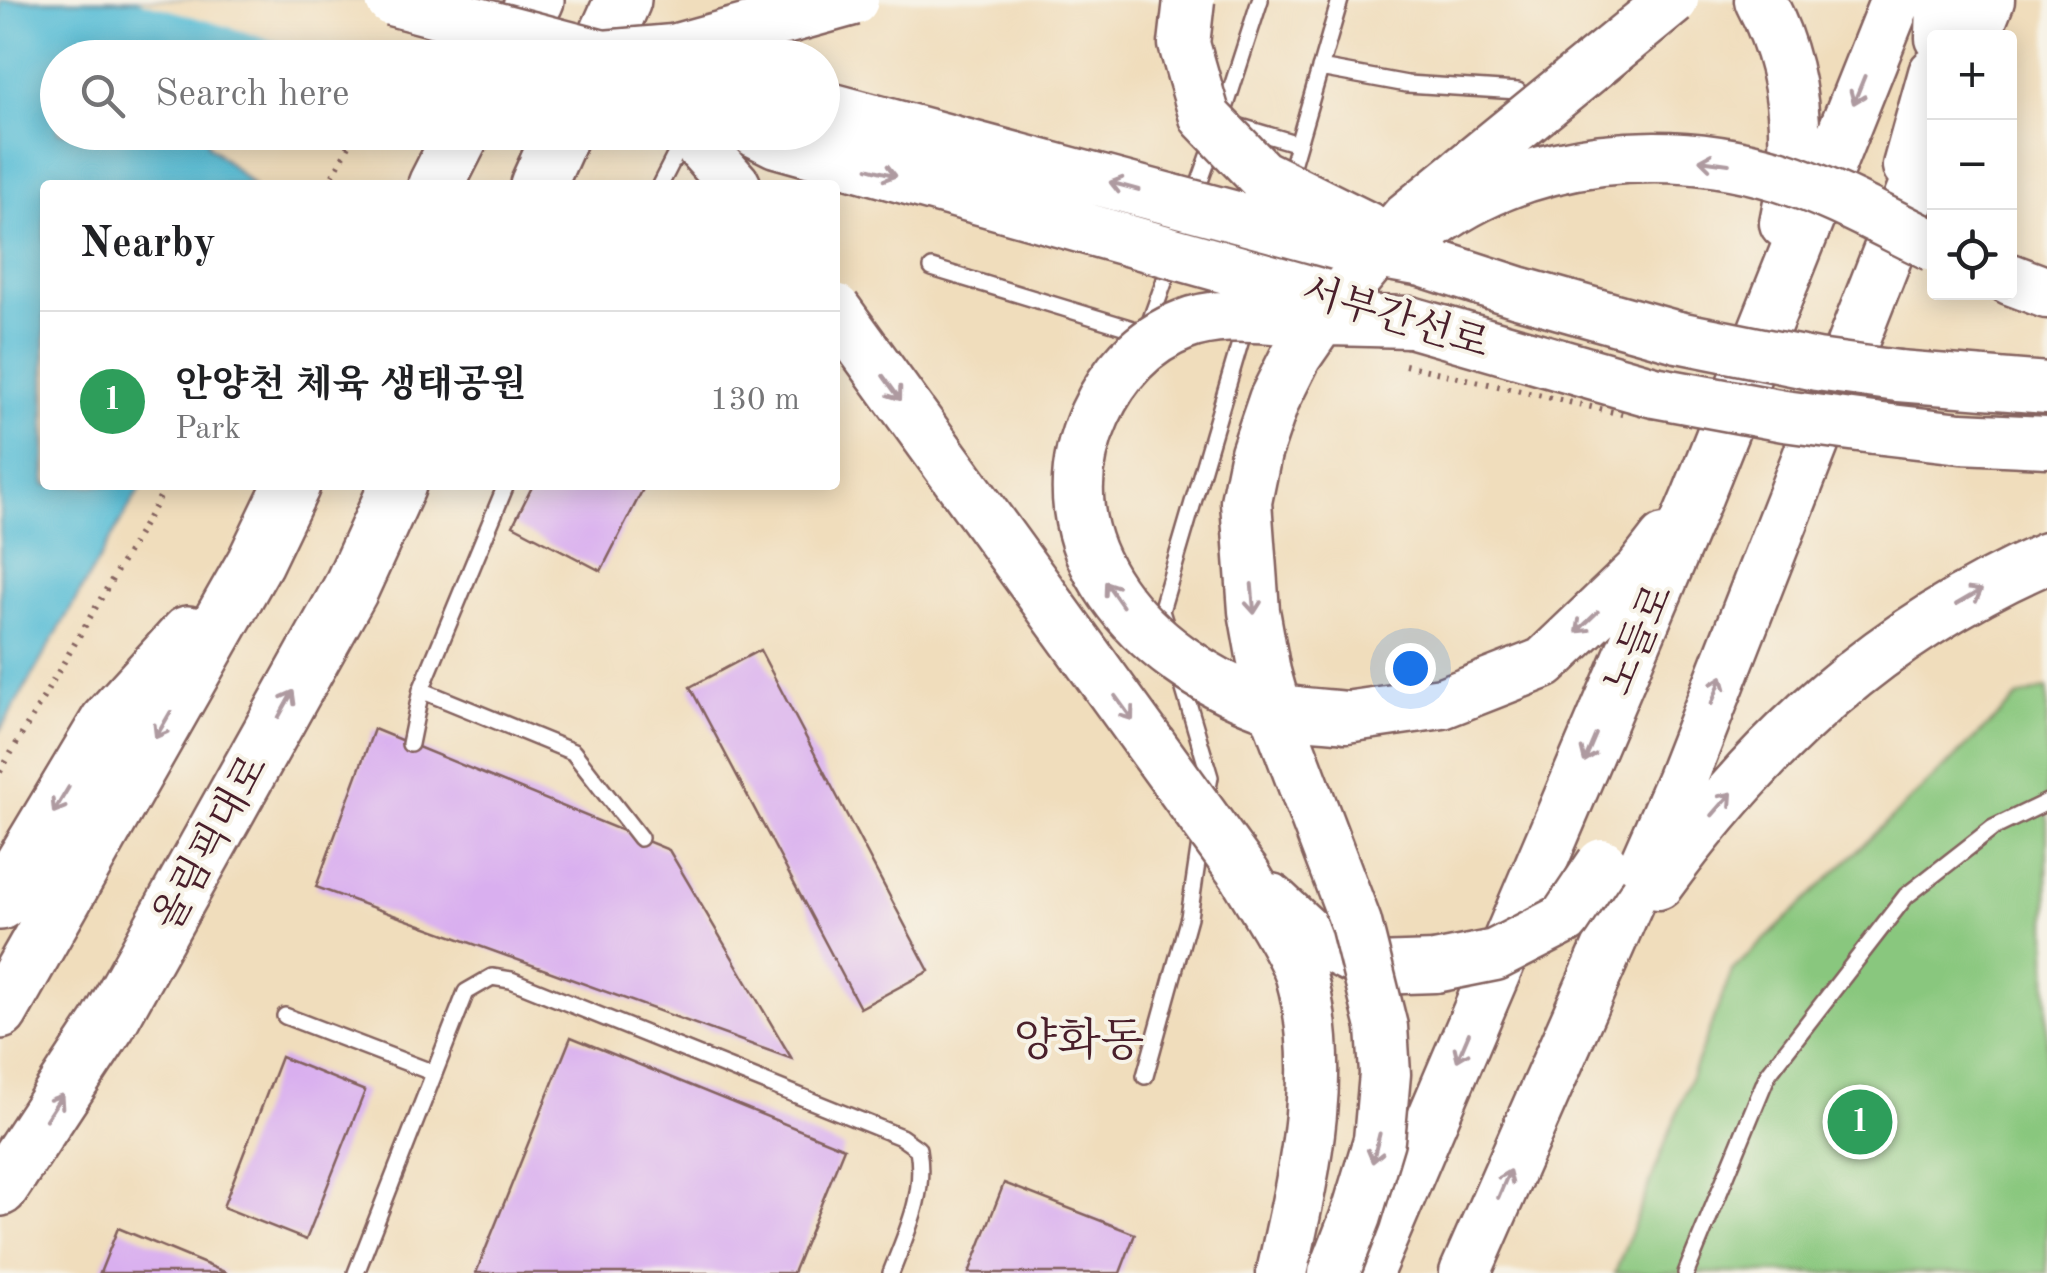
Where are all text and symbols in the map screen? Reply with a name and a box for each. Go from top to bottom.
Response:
map controls [1927,30,2017,300]
button: + [1927,30,2017,120]
search box [40,40,840,150]
icon: search [75,68,130,123]
one-way arrow [1849,75,1867,105]
text: Search here [155,76,350,114]
button: − [1927,120,2017,210]
one-way arrow [1698,152,1730,170]
one-way arrow [866,163,897,182]
one-way arrow [1109,176,1140,195]
button: locate [1927,210,2017,300]
text: Nearby [80,224,216,266]
street label: 서부간선로 [1297,268,1495,367]
text: 안양천 체육 생태공원 [175,367,527,405]
one-way arrow [881,374,902,401]
text: 1 [103,385,122,417]
text: 130 m [710,385,800,417]
text: Park [175,414,241,446]
street label: 노들로 [1598,579,1682,702]
one-way arrow [1103,581,1124,608]
one-way arrow [1244,583,1263,615]
one-way arrow [1954,586,1984,606]
one-way arrow [1576,610,1600,634]
your location [1385,643,1436,694]
one-way arrow [1709,675,1727,705]
one-way arrow [276,690,296,720]
one-way arrow [1113,694,1134,721]
one-way arrow [152,709,172,739]
one-way arrow [1580,732,1598,762]
street label: 올림픽대로 [144,747,277,938]
one-way arrow [51,785,71,814]
one-way arrow [1710,791,1732,817]
district label: 양화동 [1014,1016,1144,1066]
one-way arrow [1453,1031,1471,1061]
pin: 1 [1828,1084,1892,1160]
one-way arrow [43,1093,64,1121]
one-way arrow [1366,1131,1384,1163]
one-way arrow [1496,1169,1514,1200]

